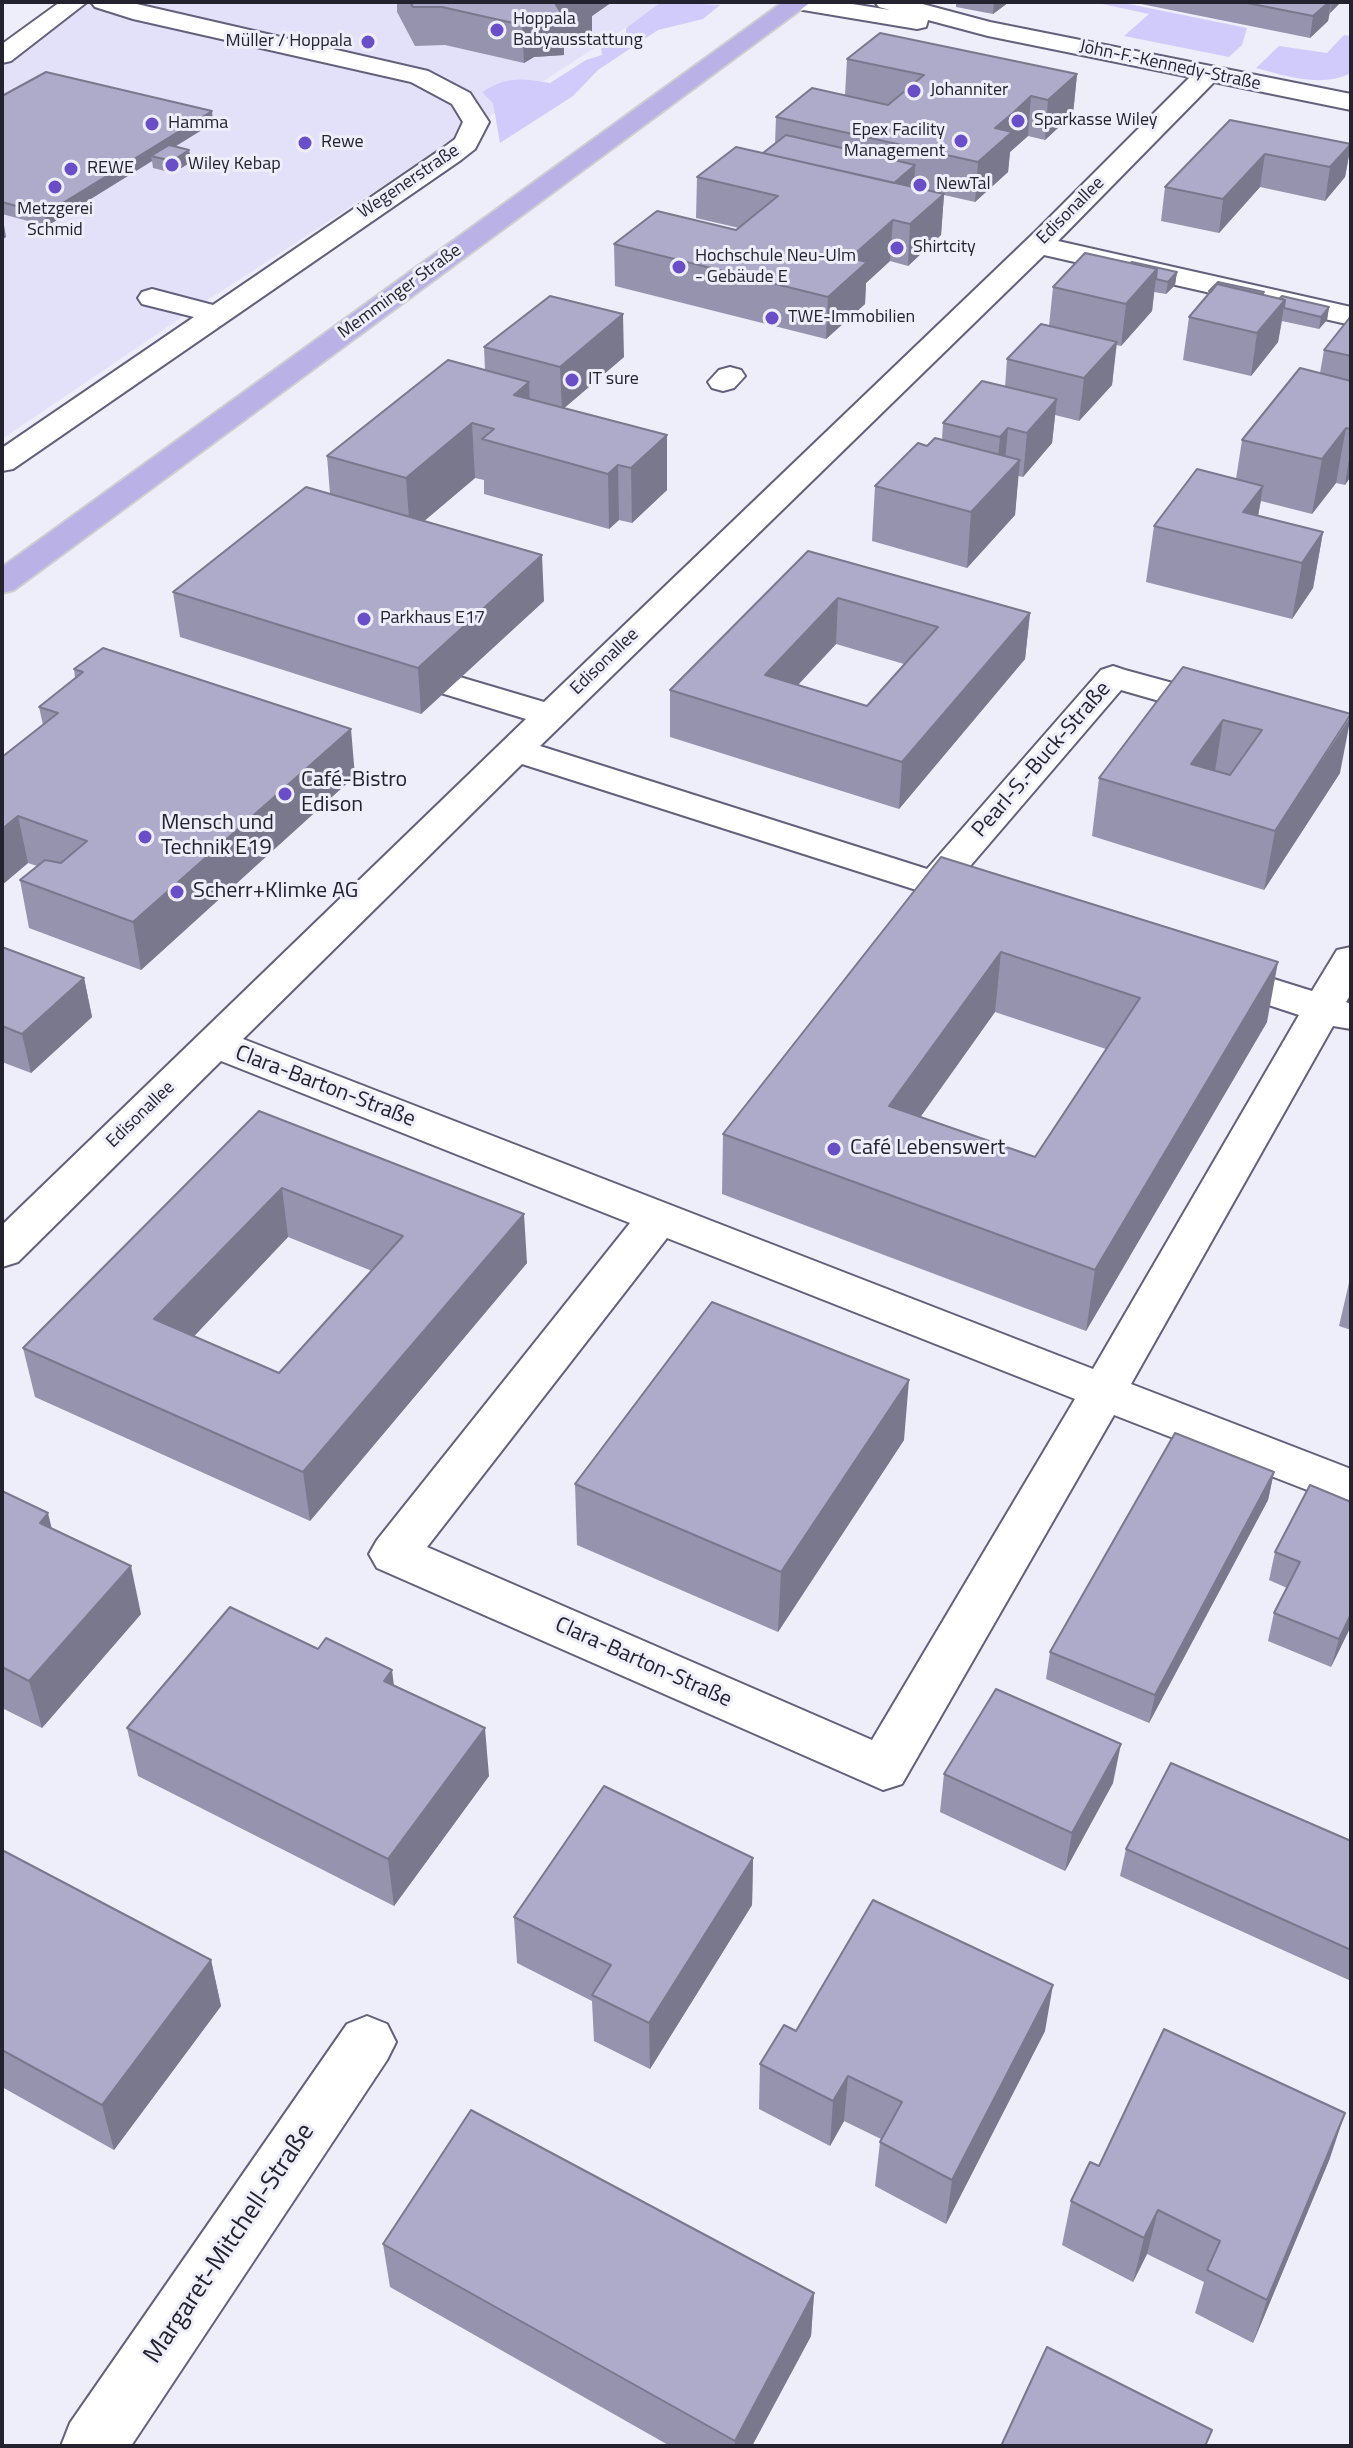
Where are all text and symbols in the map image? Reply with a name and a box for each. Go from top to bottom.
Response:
place label: Hoppala Babyausstattung [513,9,643,52]
marker: Hoppala Babyausstattung [488,21,506,39]
place label: Müller / Hoppala [226,31,352,53]
marker: Müller / Hoppala [359,33,377,51]
street label: John-F.-Kennedy-Straße [1077,36,1263,96]
place label: Johanniter [930,80,1008,102]
marker: Johanniter [905,82,923,100]
place label: Sparkasse Wiley [1034,110,1158,132]
marker: Sparkasse Wiley [1009,112,1027,130]
place label: Hamma [168,113,228,135]
marker: Hamma [143,115,161,133]
place label: Epex Facility Management [844,120,945,162]
place label: Rewe [321,132,364,154]
marker: Epex Facility Management [952,132,970,150]
marker: Rewe [296,134,314,152]
street label: Wegenerstraße [354,140,464,224]
place label: Wiley Kebap [188,154,281,176]
marker: Wiley Kebap [163,156,181,174]
place label: REWE [87,158,134,180]
marker: REWE [62,160,80,178]
street label: Edisonallee [1033,173,1109,249]
place label: NewTal [936,174,991,196]
marker: NewTal [911,176,929,194]
marker: Metzgerei Schmid [46,178,64,196]
place label: Metzgerei Schmid [17,199,93,242]
place label: Shirtcity [913,237,976,259]
marker: Shirtcity [888,239,906,257]
street label: Memminger Straße [334,240,466,344]
place label: Hochschule Neu-Ulm - Gebäude E [695,246,856,288]
marker: Hochschule Neu-Ulm - Gebäude E [670,258,688,276]
place label: TWE-Immobilien [788,307,915,329]
marker: TWE-Immobilien [763,309,781,327]
place label: IT sure [588,369,639,391]
marker: IT sure [563,371,581,389]
place label: Parkhaus E17 [380,608,485,630]
marker: Parkhaus E17 [355,610,373,628]
street label: Edisonallee [566,624,644,700]
street label: Pearl-S.-Buck-Straße [967,677,1117,843]
place label: Café-Bistro Edison [301,768,407,820]
marker: Café-Bistro Edison [276,785,294,803]
place label: Mensch und Technik E19 [161,811,274,862]
marker: Mensch und Technik E19 [136,828,154,846]
place label: Scherr+Klimke AG [193,879,358,905]
marker: Scherr+Klimke AG [168,883,186,901]
street label: Clara-Barton-Straße [231,1041,419,1133]
street label: Edisonallee [102,1077,180,1153]
place label: Café Lebenswert [850,1136,1005,1162]
marker: Café Lebenswert [825,1140,843,1158]
street label: Clara-Barton-Straße [551,1612,735,1714]
street label: Margaret-Mitchell-Straße [138,2118,322,2370]

